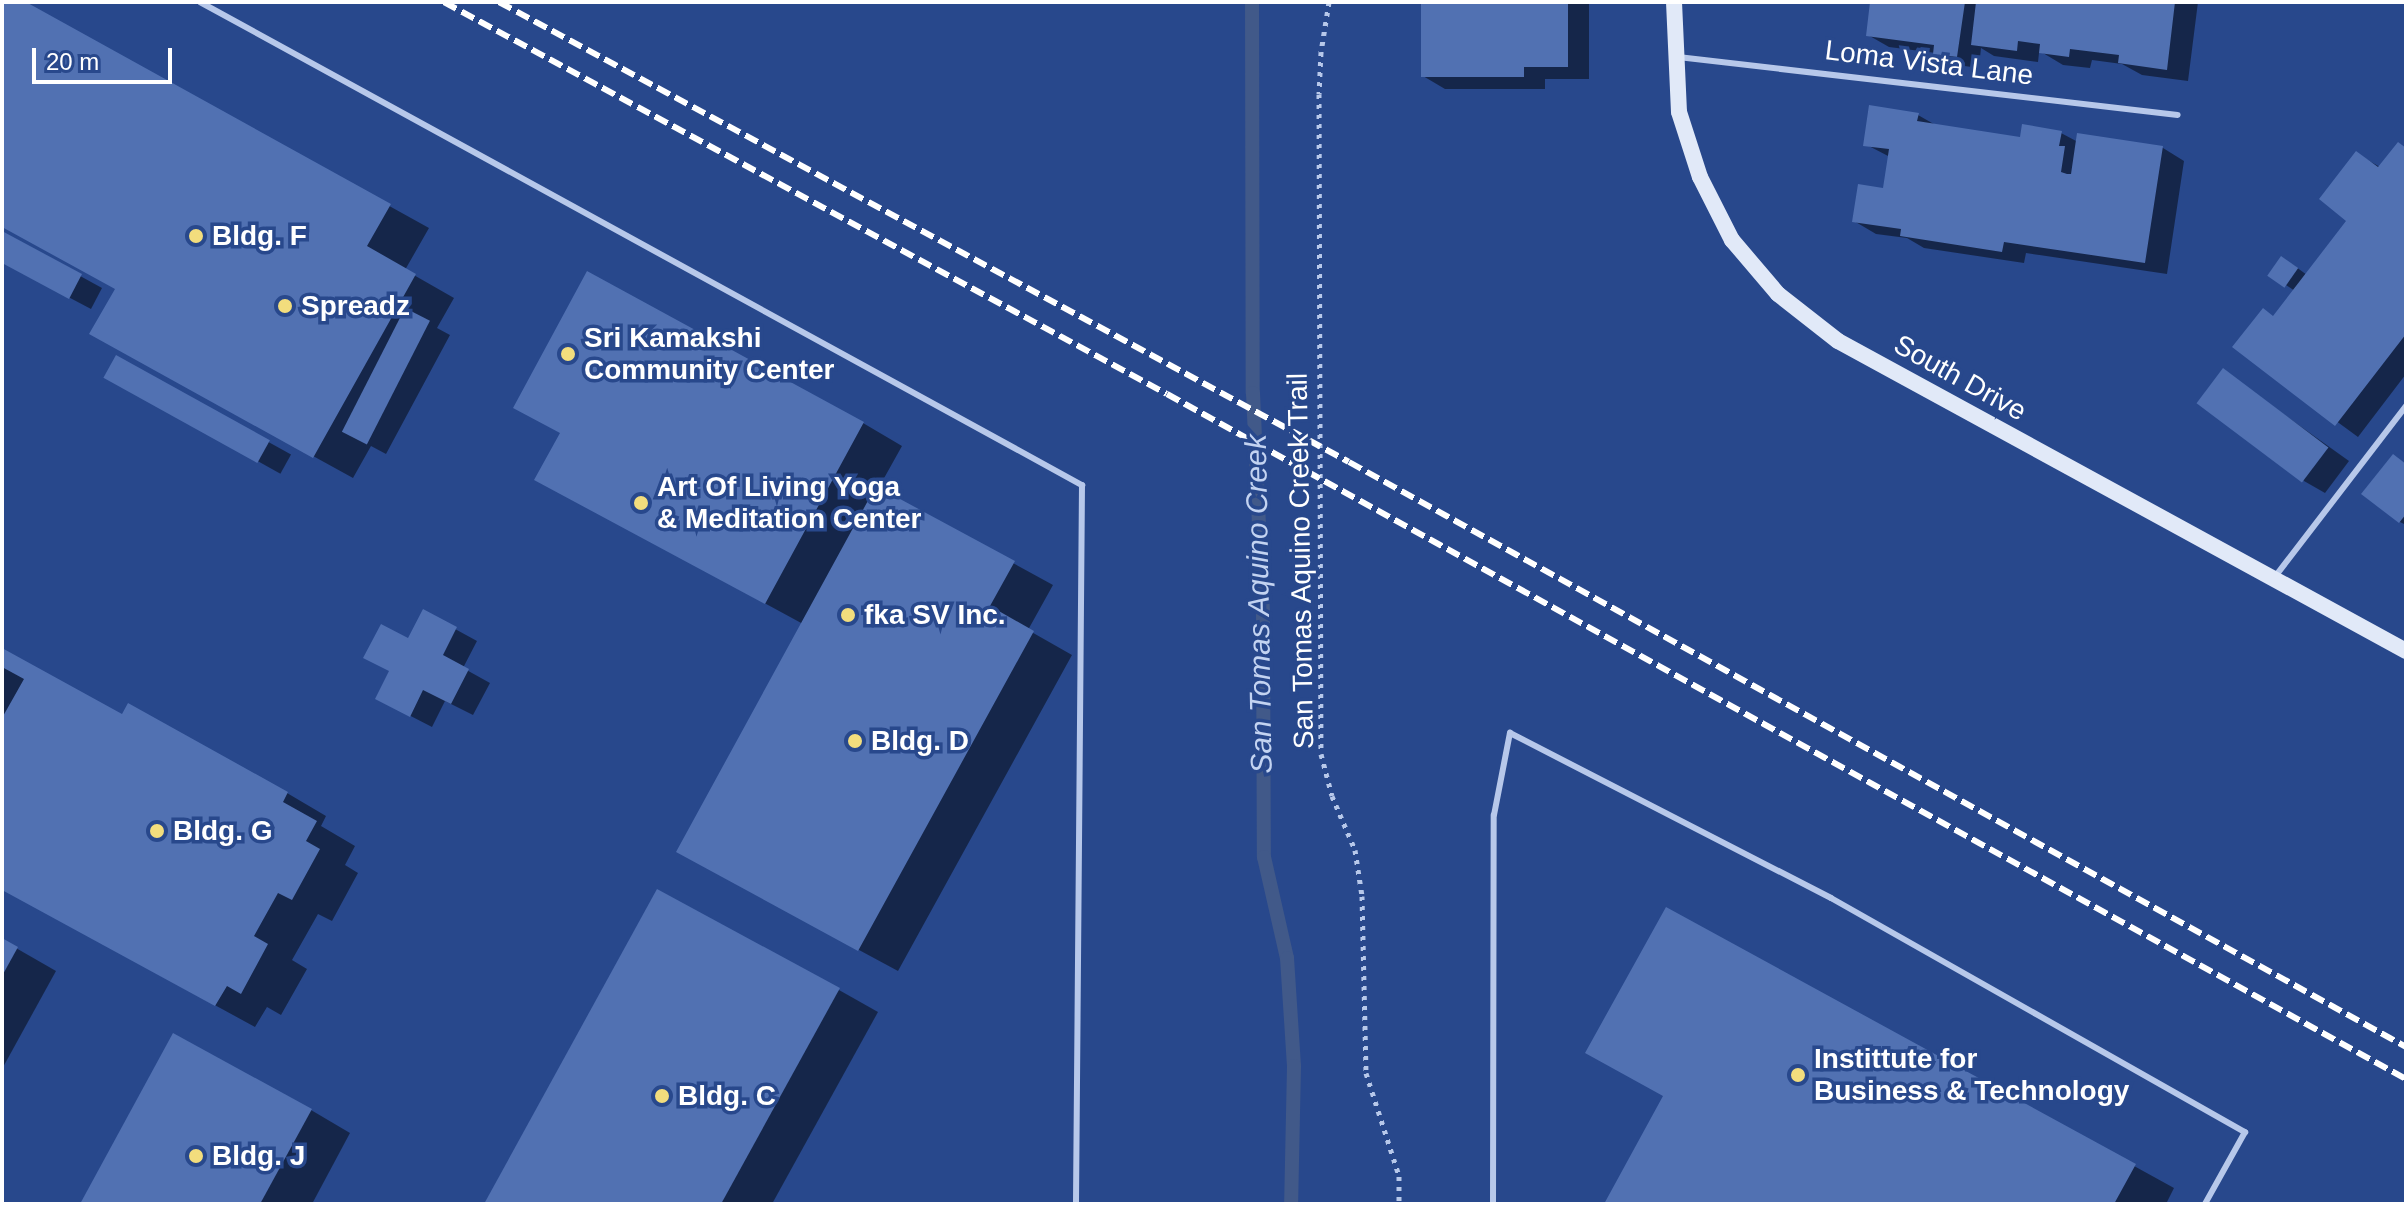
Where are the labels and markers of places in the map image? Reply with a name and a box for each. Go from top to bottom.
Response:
place label: Bldg. F [212,219,307,253]
marker: Bldg. F [187,227,205,245]
place label: Spreadz [301,289,410,323]
marker: Spreadz [276,297,294,315]
place label: Sri Kamakshi Community Center [584,321,834,387]
marker: Sri Kamakshi Community Center [559,345,577,363]
place label: Art Of Living Yoga & Meditation Center [657,470,921,536]
marker: Art Of Living Yoga & Meditation Center [632,494,650,512]
place label: fka SV Inc. [864,598,1006,632]
marker: fka SV Inc. [839,606,857,624]
place label: Bldg. D [871,724,969,758]
marker: Bldg. D [846,732,864,750]
place label: Bldg. G [173,814,273,848]
marker: Bldg. G [148,822,166,840]
place label: Instittute for Business & Technology [1814,1042,2129,1108]
marker: Instittute for Business & Technology [1789,1066,1807,1084]
place label: Bldg. C [678,1079,776,1113]
marker: Bldg. C [653,1087,671,1105]
place label: Bldg. J [212,1139,305,1173]
marker: Bldg. J [187,1147,205,1165]

